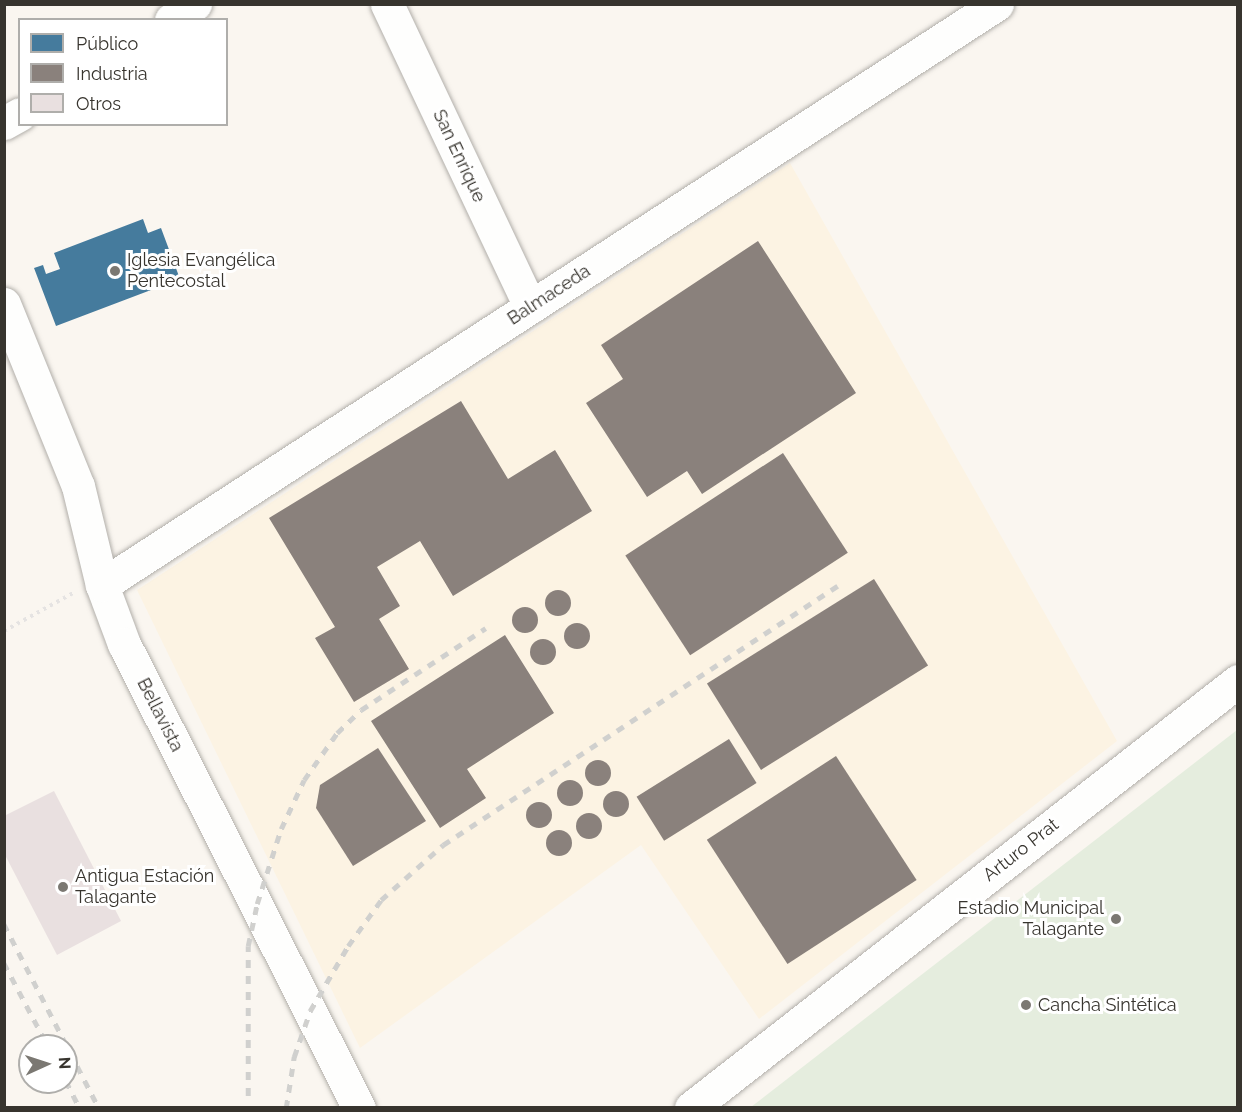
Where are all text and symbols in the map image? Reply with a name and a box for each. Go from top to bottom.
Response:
legend [18,18,228,126]
text: Público [76,33,138,54]
text: Industria [76,63,148,84]
text: Otros [76,93,121,114]
street label: San Enrique [428,106,490,206]
place label: Iglesia Evangélica Pentecostal [127,250,275,292]
street label: Balmaceda [504,260,594,330]
marker: Iglesia Evangélica Pentecostal [108,264,122,278]
street label: Bellavista [132,674,188,756]
street label: Arturo Prat [979,814,1063,886]
place label: Antigua Estación Talagante [75,866,214,908]
marker: Antigua Estación Talagante [56,880,70,894]
place label: Estadio Municipal Talagante [958,898,1104,940]
marker: Estadio Municipal Talagante [1109,912,1123,926]
place label: Cancha Sintética [1038,994,1177,1016]
marker: Cancha Sintética [1019,998,1033,1012]
north arrow [18,1034,78,1094]
text: N [55,1057,74,1070]

